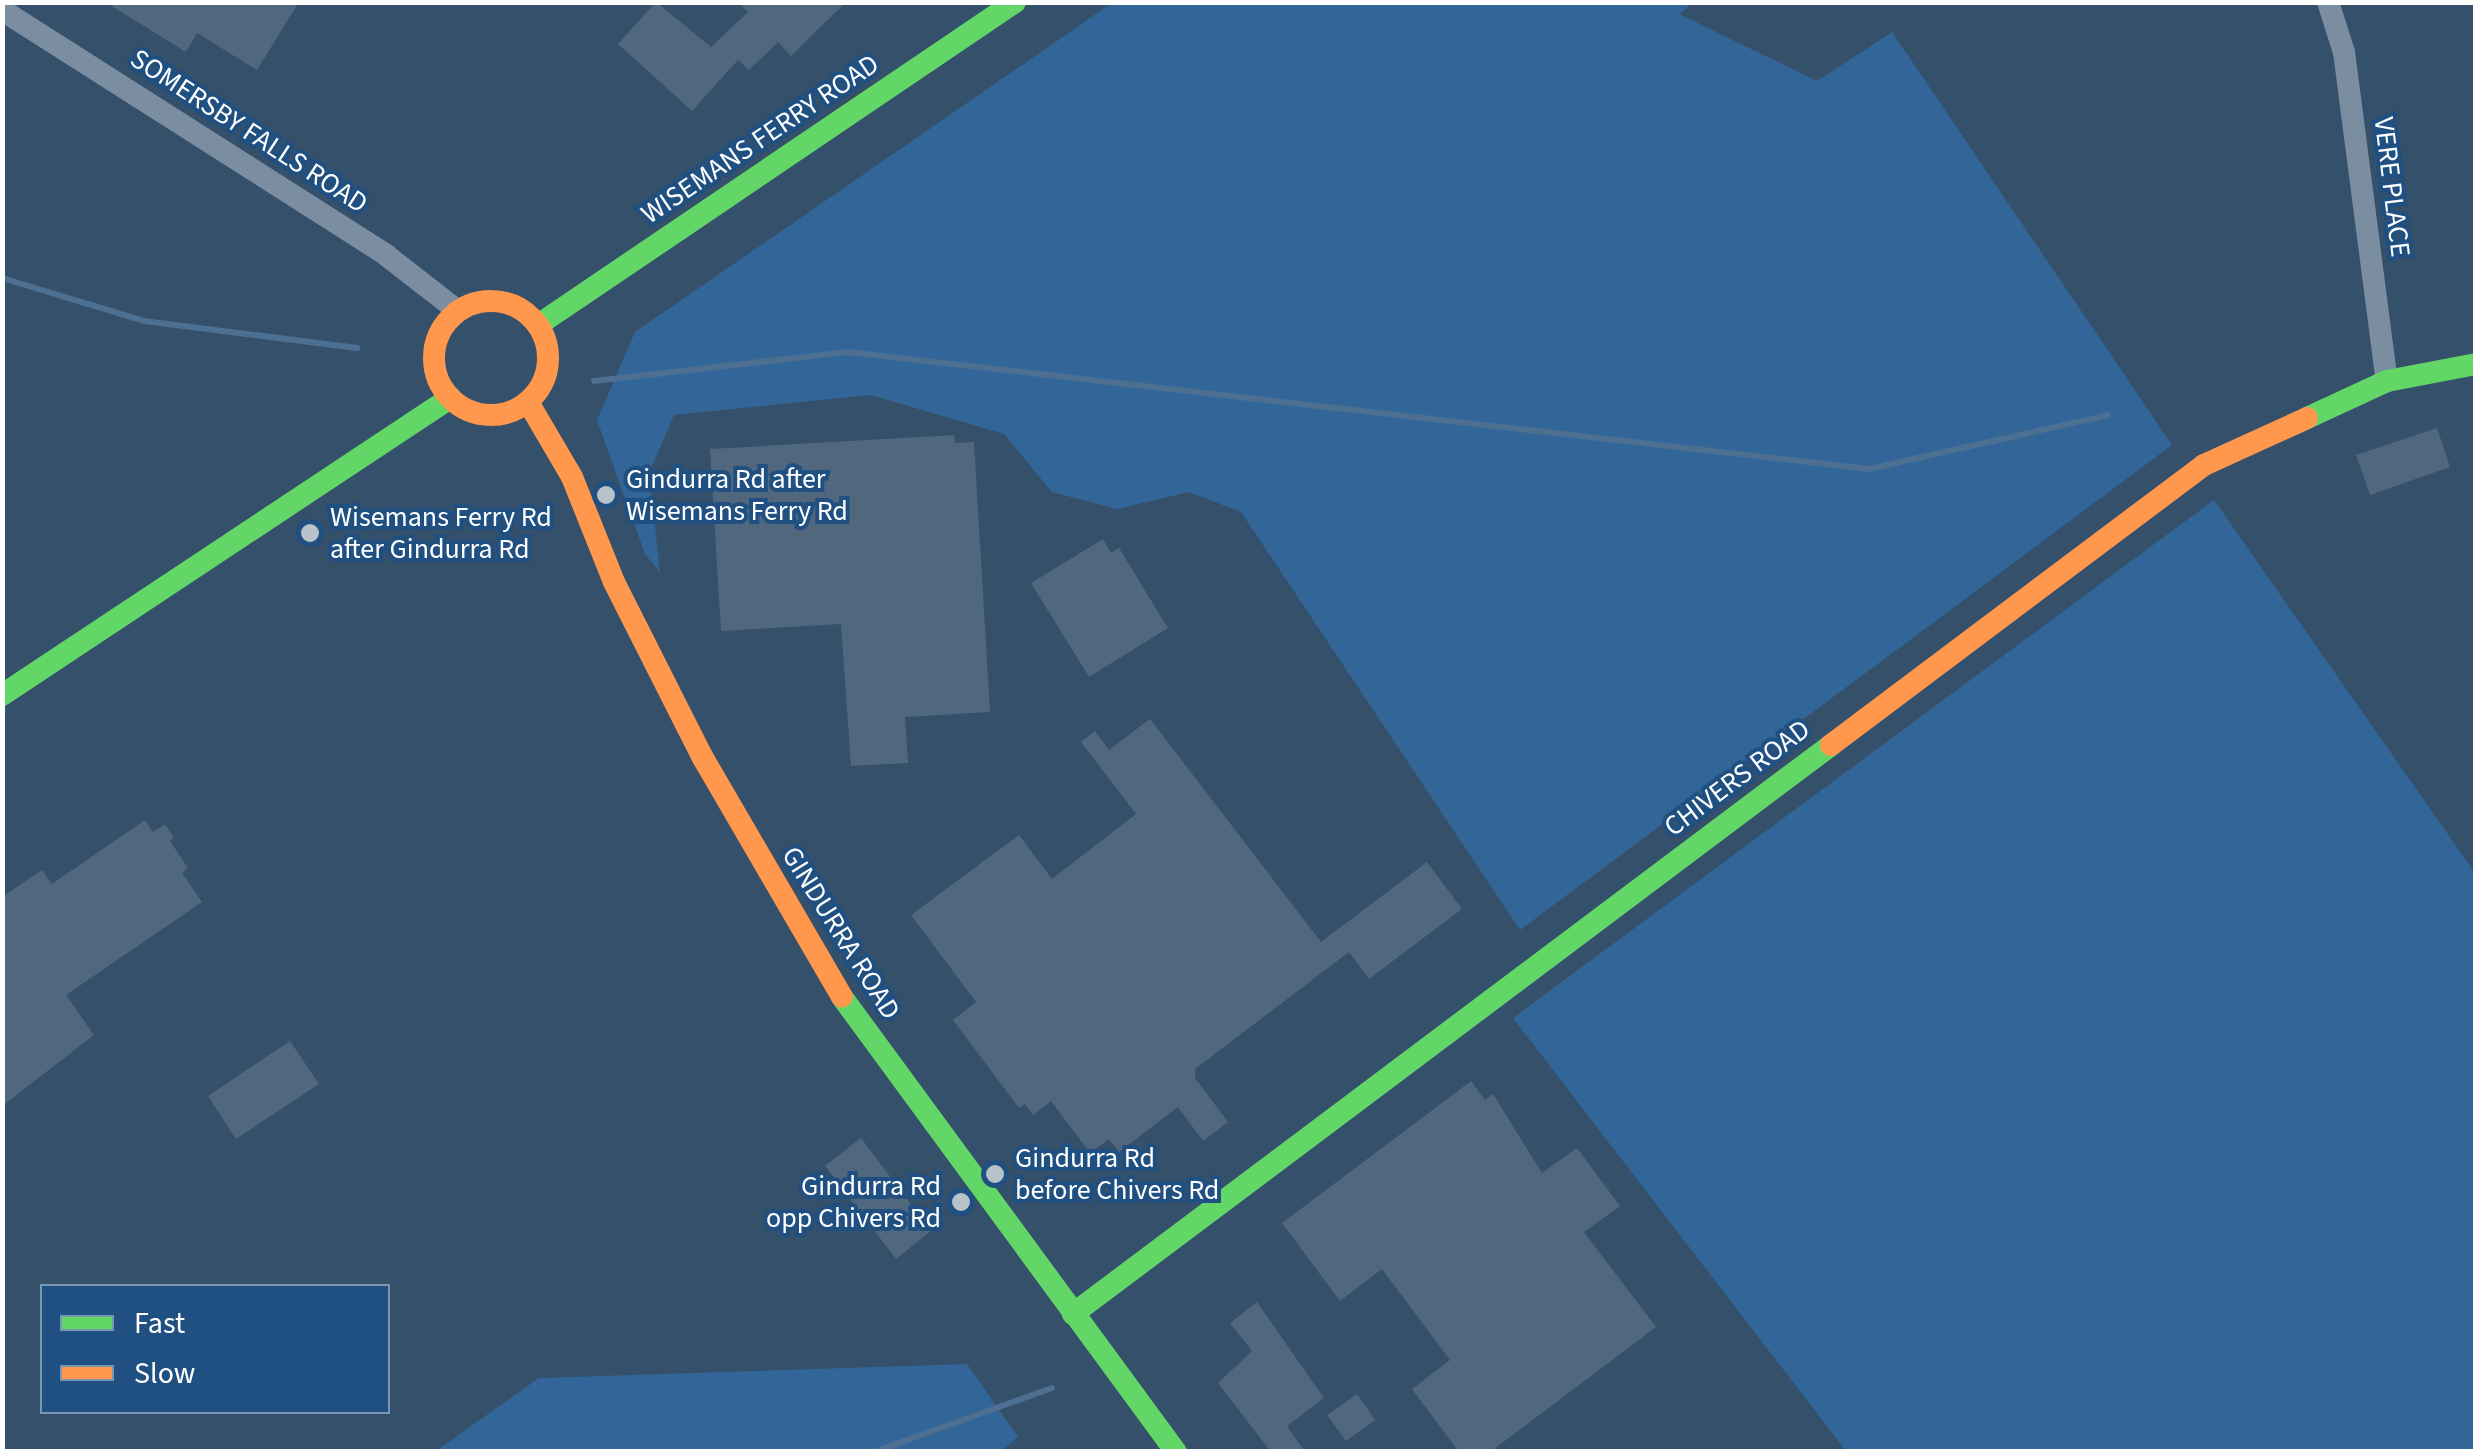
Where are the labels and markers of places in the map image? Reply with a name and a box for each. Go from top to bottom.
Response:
place label: Gindurra Rd after Wisemans Ferry Rd [626,462,848,528]
marker: Gindurra Rd after Wisemans Ferry Rd [595,484,617,506]
place label: Wisemans Ferry Rd after Gindurra Rd [330,500,552,566]
marker: Wisemans Ferry Rd after Gindurra Rd [299,522,321,544]
place label: Gindurra Rd before Chivers Rd [1015,1141,1219,1207]
marker: Gindurra Rd before Chivers Rd [984,1163,1006,1185]
place label: Gindurra Rd opp Chivers Rd [766,1169,941,1235]
marker: Gindurra Rd opp Chivers Rd [950,1191,972,1213]

